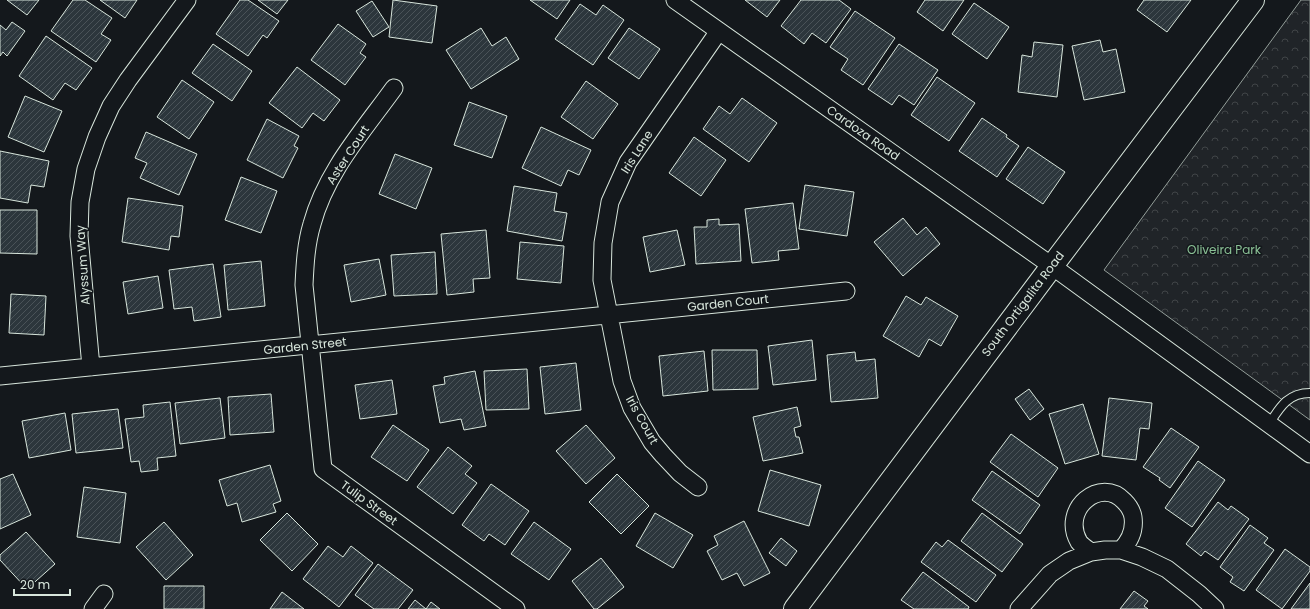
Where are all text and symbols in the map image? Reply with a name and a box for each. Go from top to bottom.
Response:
street label: Cardoza Road [823,101,903,164]
street label: Aster Court [322,122,373,188]
street label: Iris Lane [617,127,657,177]
street label: Alyssum Way [71,224,94,306]
park label: Oliveira Park [1187,241,1262,258]
street label: South Ortigalita Road [977,248,1068,360]
street label: Garden Court [686,290,770,315]
street label: Garden Street [263,333,347,358]
street label: Iris Court [622,392,663,447]
street label: Tulip Street [337,476,401,529]
scale bar [14,571,70,597]
text: 20 m [20,576,50,593]

